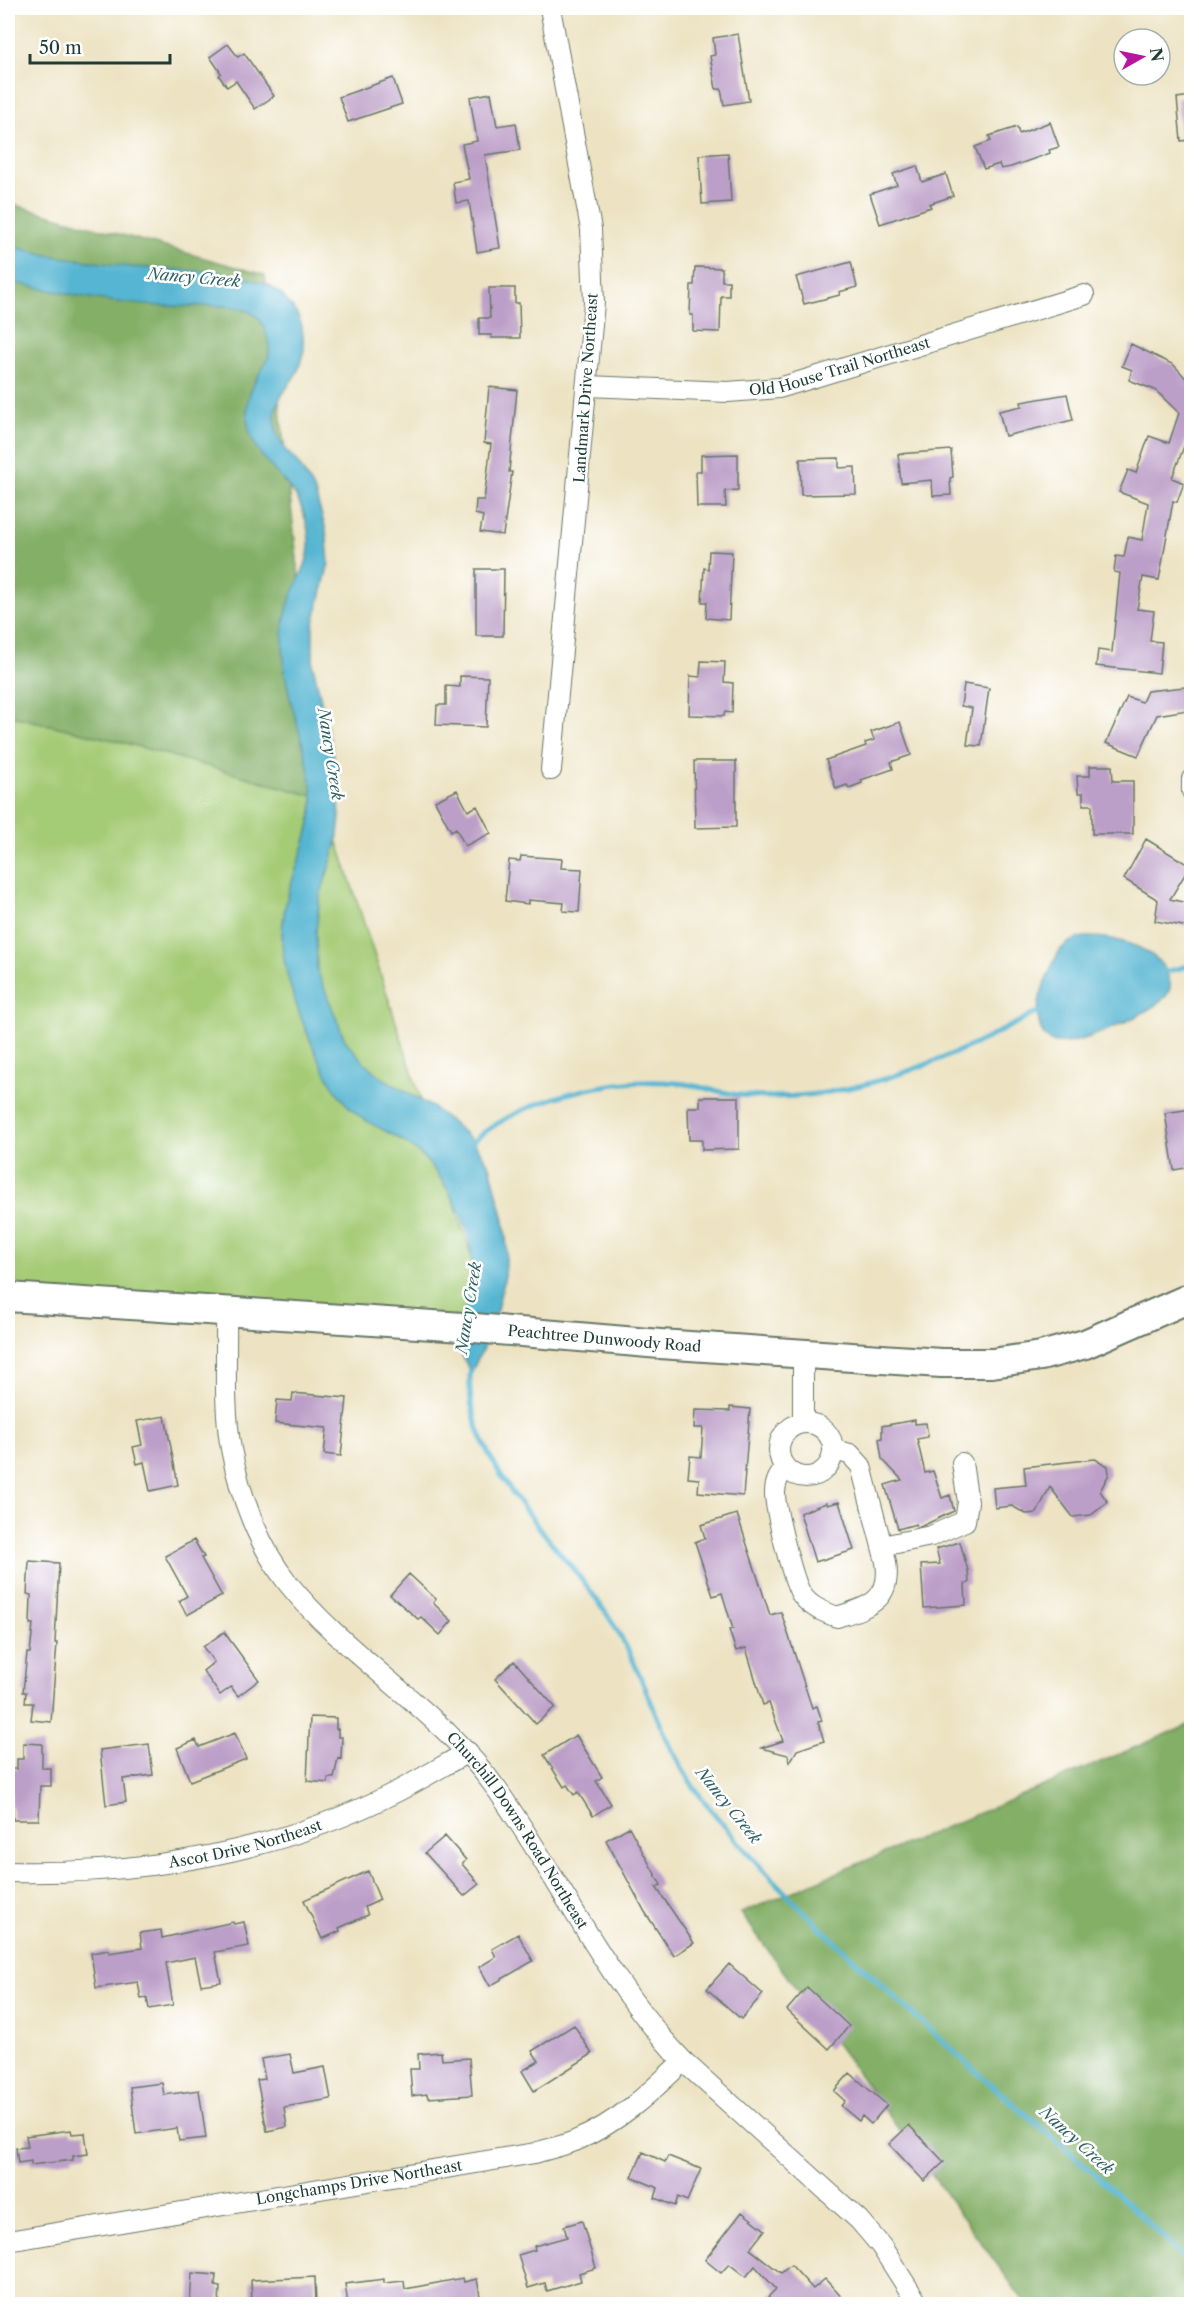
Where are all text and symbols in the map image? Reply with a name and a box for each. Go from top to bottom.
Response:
scale bar [30,27,170,65]
north arrow [1112,27,1172,87]
text: 50 m [39,37,82,59]
text: N [1146,46,1168,63]
water label: Nancy Creek [145,263,242,291]
street label: Landmark Drive Northeast [569,292,602,483]
street label: Old House Trail Northeast [748,332,933,399]
water label: Nancy Creek [314,705,348,802]
water label: Nancy Creek [451,1260,485,1357]
street label: Peachtree Dunwoody Road [507,1321,702,1356]
street label: Churchill Downs Road Northeast [443,1728,593,1933]
water label: Nancy Creek [691,1761,766,1848]
street label: Ascot Drive Northeast [166,1815,325,1872]
water label: Nancy Creek [1034,2100,1119,2179]
street label: Longchamps Drive Northeast [255,2155,464,2208]

